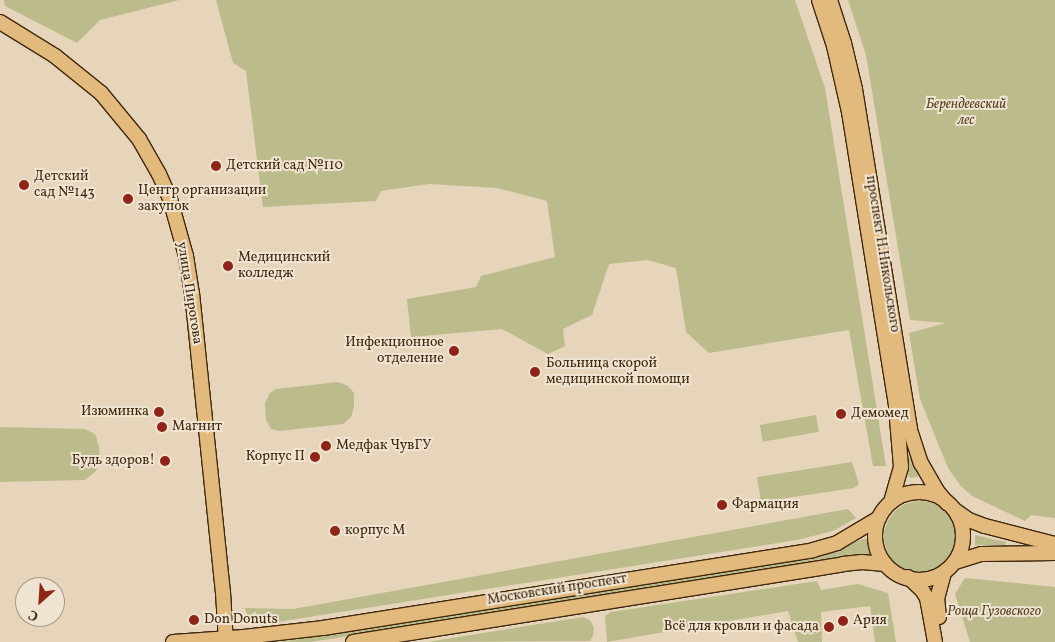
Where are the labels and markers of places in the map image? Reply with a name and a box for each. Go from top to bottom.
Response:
place label: Детский сад №110 [226,158,343,174]
marker: Детский сад №110 [210,160,222,172]
place label: Детский сад №143 [34,169,95,202]
marker: Детский сад №143 [18,179,30,191]
place label: Центр организации закупок [138,183,266,216]
marker: Центр организации закупок [122,193,134,205]
place label: Медицинский колледж [238,250,330,282]
marker: Медицинский колледж [222,260,234,272]
place label: Инфекционное отделение [345,335,444,368]
marker: Инфекционное отделение [448,345,460,357]
place label: Больница скорой медицинской помощи [546,356,690,388]
marker: Больница скорой медицинской помощи [528,365,542,379]
place label: Изюминка [81,404,149,420]
marker: Изюминка [153,406,165,418]
place label: Демомед [851,406,909,422]
marker: Демомед [835,408,847,420]
place label: Магнит [172,419,222,435]
marker: Магнит [156,421,168,433]
place label: Медфак ЧувГУ [336,438,431,454]
marker: Медфак ЧувГУ [320,440,332,452]
place label: Корпус П [246,449,305,465]
marker: Корпус П [309,451,321,463]
place label: Будь здоров! [72,453,155,469]
marker: Будь здоров! [159,455,171,467]
place label: Фармация [732,497,799,513]
marker: Фармация [716,499,728,511]
place label: корпус М [345,523,405,539]
marker: корпус М [329,525,341,537]
place label: Don Donuts [204,612,278,628]
place label: Ария [853,613,887,629]
marker: Don Donuts [188,614,200,626]
marker: Ария [837,615,849,627]
place label: Всё для кровли и фасада [664,619,819,635]
marker: Всё для кровли и фасада [823,621,835,633]

